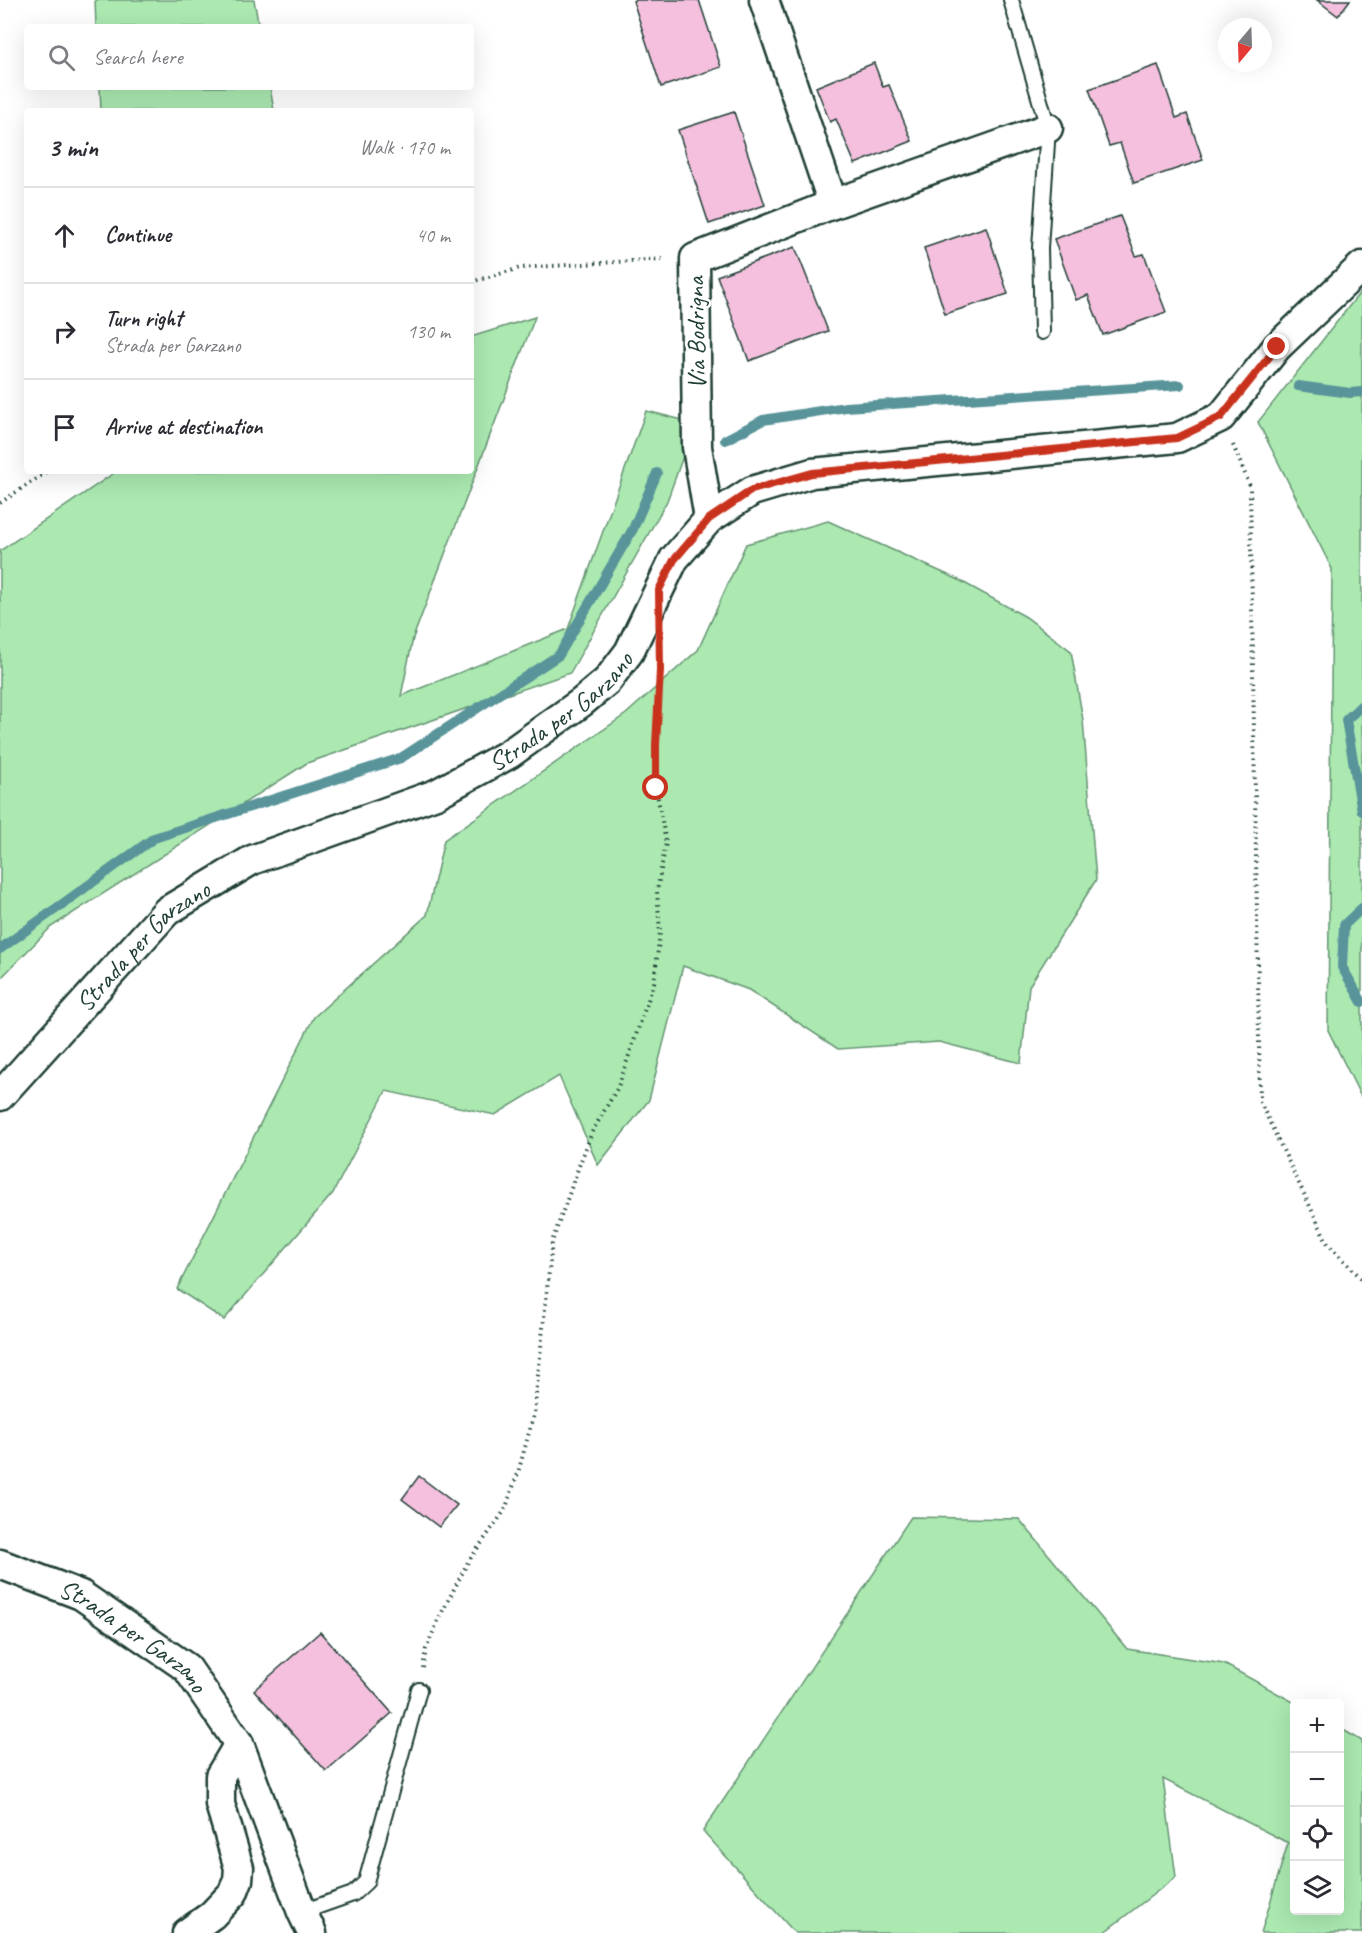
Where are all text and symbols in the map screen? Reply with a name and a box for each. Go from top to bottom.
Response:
north arrow [1218,18,1272,72]
search box [24,24,474,90]
icon: search [45,41,78,74]
text: Search here [93,43,183,71]
text: 3 min [48,131,98,164]
text: Walk · 170 m [360,135,450,160]
icon: ahead [48,219,81,252]
text: Continue [105,221,171,249]
text: 40 m [416,223,450,248]
street label: Via Bodrigna [678,275,713,390]
text: Turn right [105,305,182,333]
icon: right [48,315,81,348]
text: 130 m [407,319,450,344]
text: Strada per Garzano [105,333,241,358]
route end [1263,333,1289,359]
icon: arrive [48,411,81,444]
text: Arrive at destination [105,413,262,441]
street label: Strada per Garzano [482,643,641,779]
route start [642,774,668,800]
street label: Strada per Garzano [68,872,217,1018]
street label: Strada per Garzano [55,1572,216,1700]
map controls [1290,1699,1344,1915]
button: + [1290,1699,1344,1753]
button: − [1290,1753,1344,1807]
button: locate [1290,1807,1344,1861]
button: layers [1290,1861,1344,1915]

